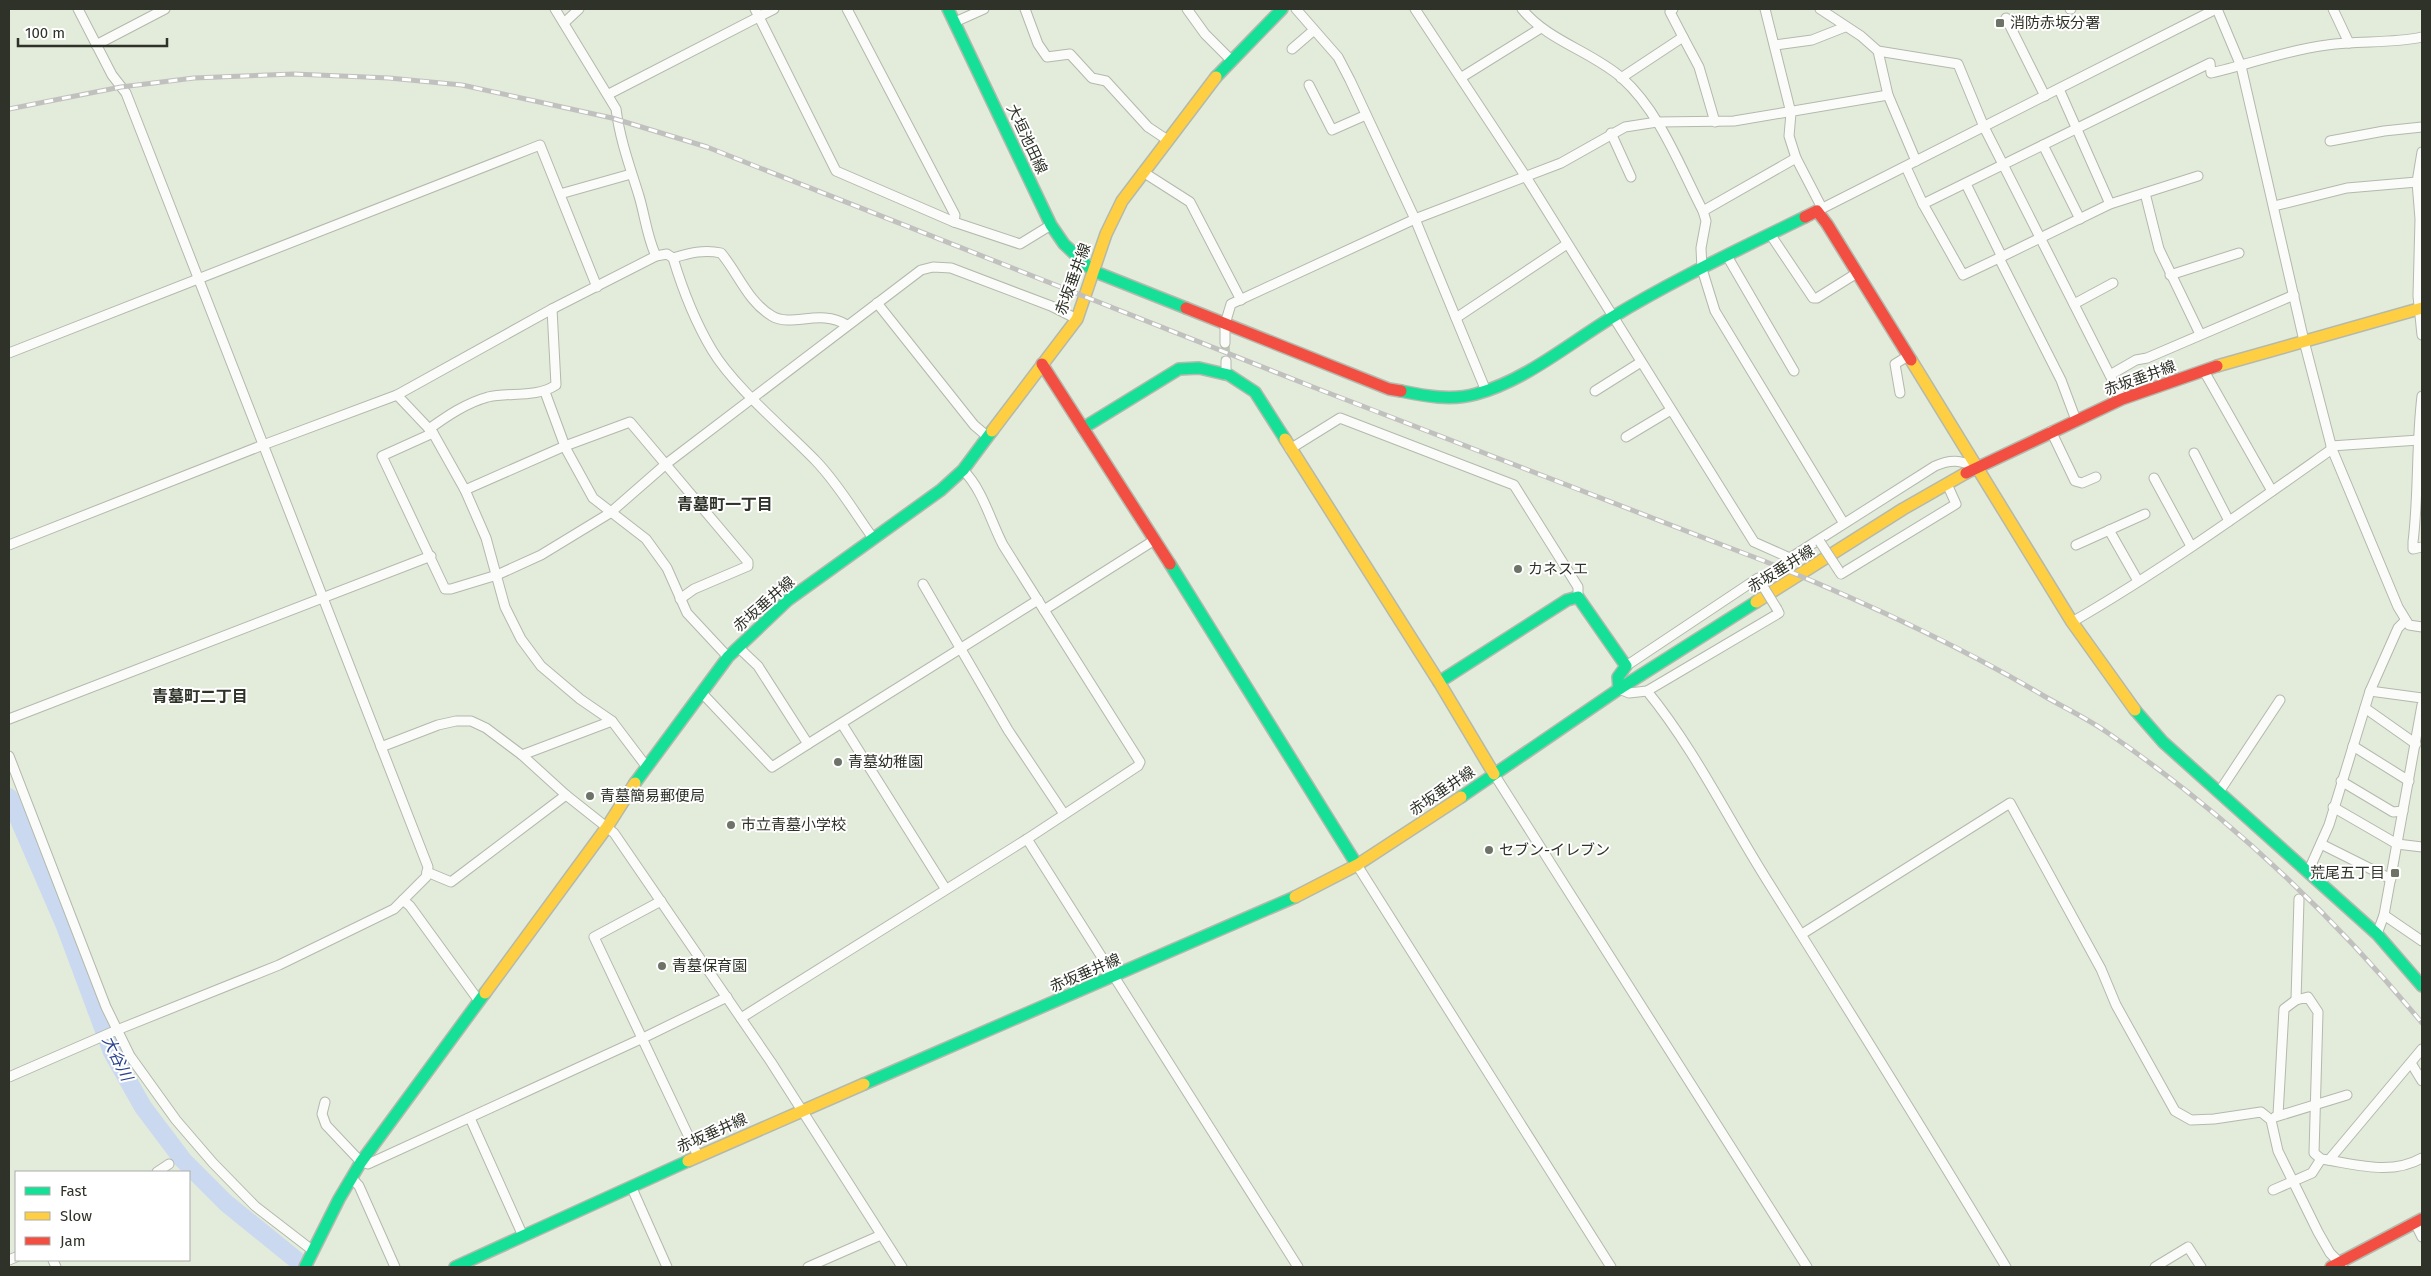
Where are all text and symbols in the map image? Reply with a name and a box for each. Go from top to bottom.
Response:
place label: 消防赤坂分署 [2010,14,2100,32]
scale bar [18,15,166,47]
marker: 消防赤坂分署 [1994,17,2006,29]
text: 100 m [25,24,65,42]
street label: 大垣池田線 [1003,101,1051,177]
street label: 赤坂垂井線 [1052,241,1094,317]
street label: 赤坂垂井線 [2102,357,2178,399]
district label: 青墓町一丁目 [677,495,773,514]
street label: 赤坂垂井線 [1744,541,1818,597]
place label: カネスエ [1528,560,1588,578]
marker: カネスエ [1512,563,1524,575]
street label: 赤坂垂井線 [730,573,798,635]
district label: 青墓町二丁目 [152,687,248,706]
place label: 青墓幼稚園 [848,753,923,771]
marker: 青墓幼稚園 [832,756,844,768]
street label: 赤坂垂井線 [1406,763,1478,819]
place label: 青墓簡易郵便局 [600,787,705,805]
marker: 青墓簡易郵便局 [584,790,596,802]
place label: 市立青墓小学校 [741,816,846,834]
marker: 市立青墓小学校 [725,819,737,831]
place label: セブン-イレブン [1499,841,1610,859]
marker: セブン-イレブン [1483,844,1495,856]
place label: 荒尾五丁目 [2310,864,2385,882]
marker: 荒尾五丁目 [2389,867,2401,879]
street label: 赤坂垂井線 [1047,950,1123,996]
place label: 青墓保育園 [672,957,747,975]
marker: 青墓保育園 [656,960,668,972]
water label: 大谷川 [98,1032,137,1086]
street label: 赤坂垂井線 [674,1110,750,1156]
legend [15,1171,190,1261]
text: Fast [60,1182,87,1200]
text: Slow [60,1207,92,1225]
text: Jam [60,1232,86,1250]

